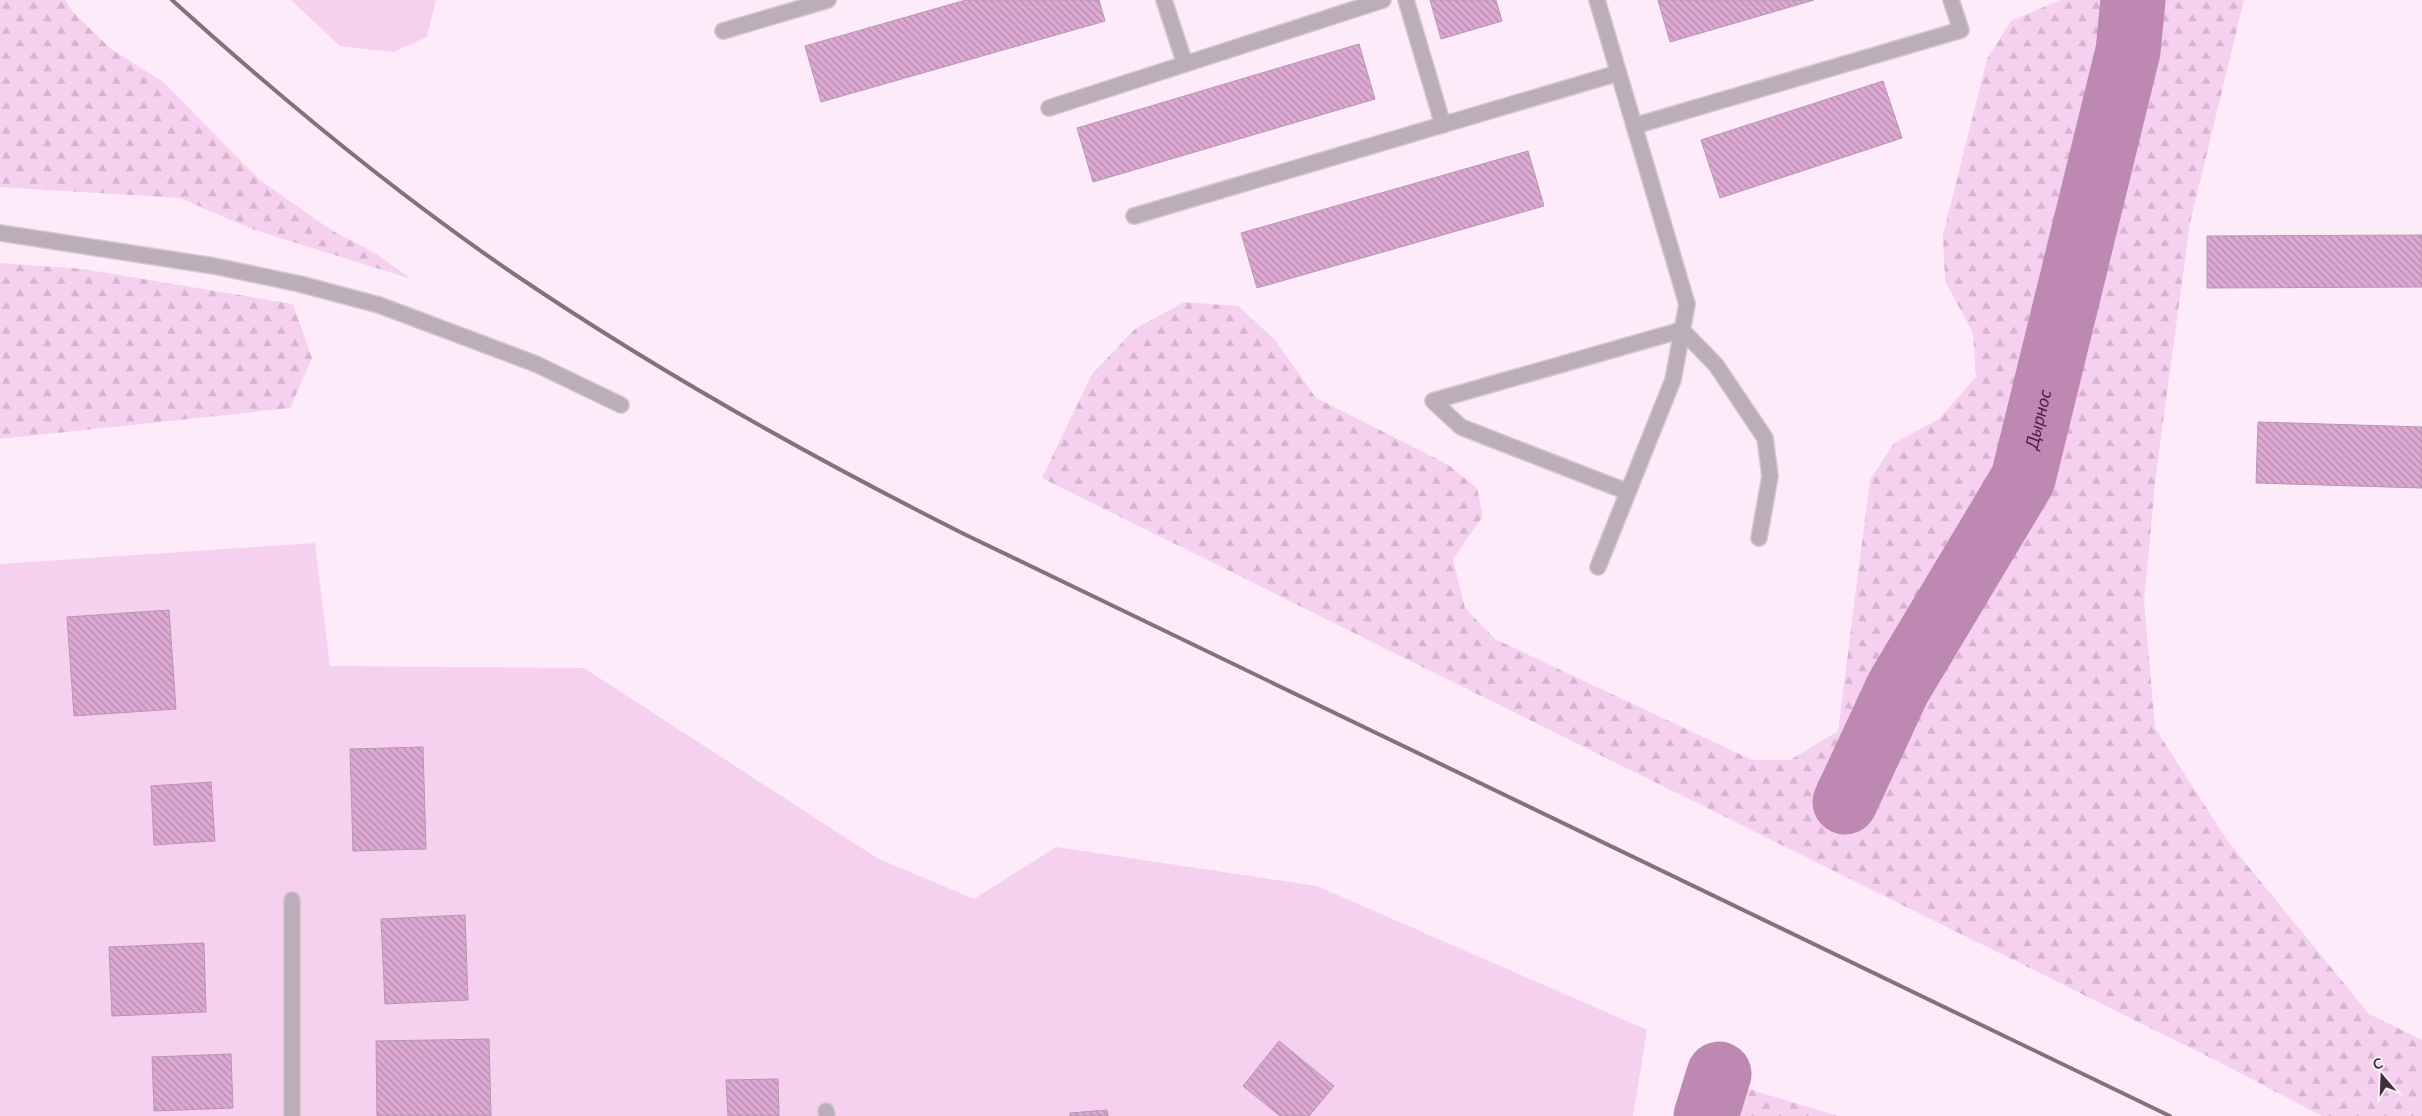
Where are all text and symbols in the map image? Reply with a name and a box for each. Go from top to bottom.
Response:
water label: Дырнос [2020,387,2056,452]
north arrow [2357,1051,2407,1101]
text: С [2370,1053,2385,1073]

